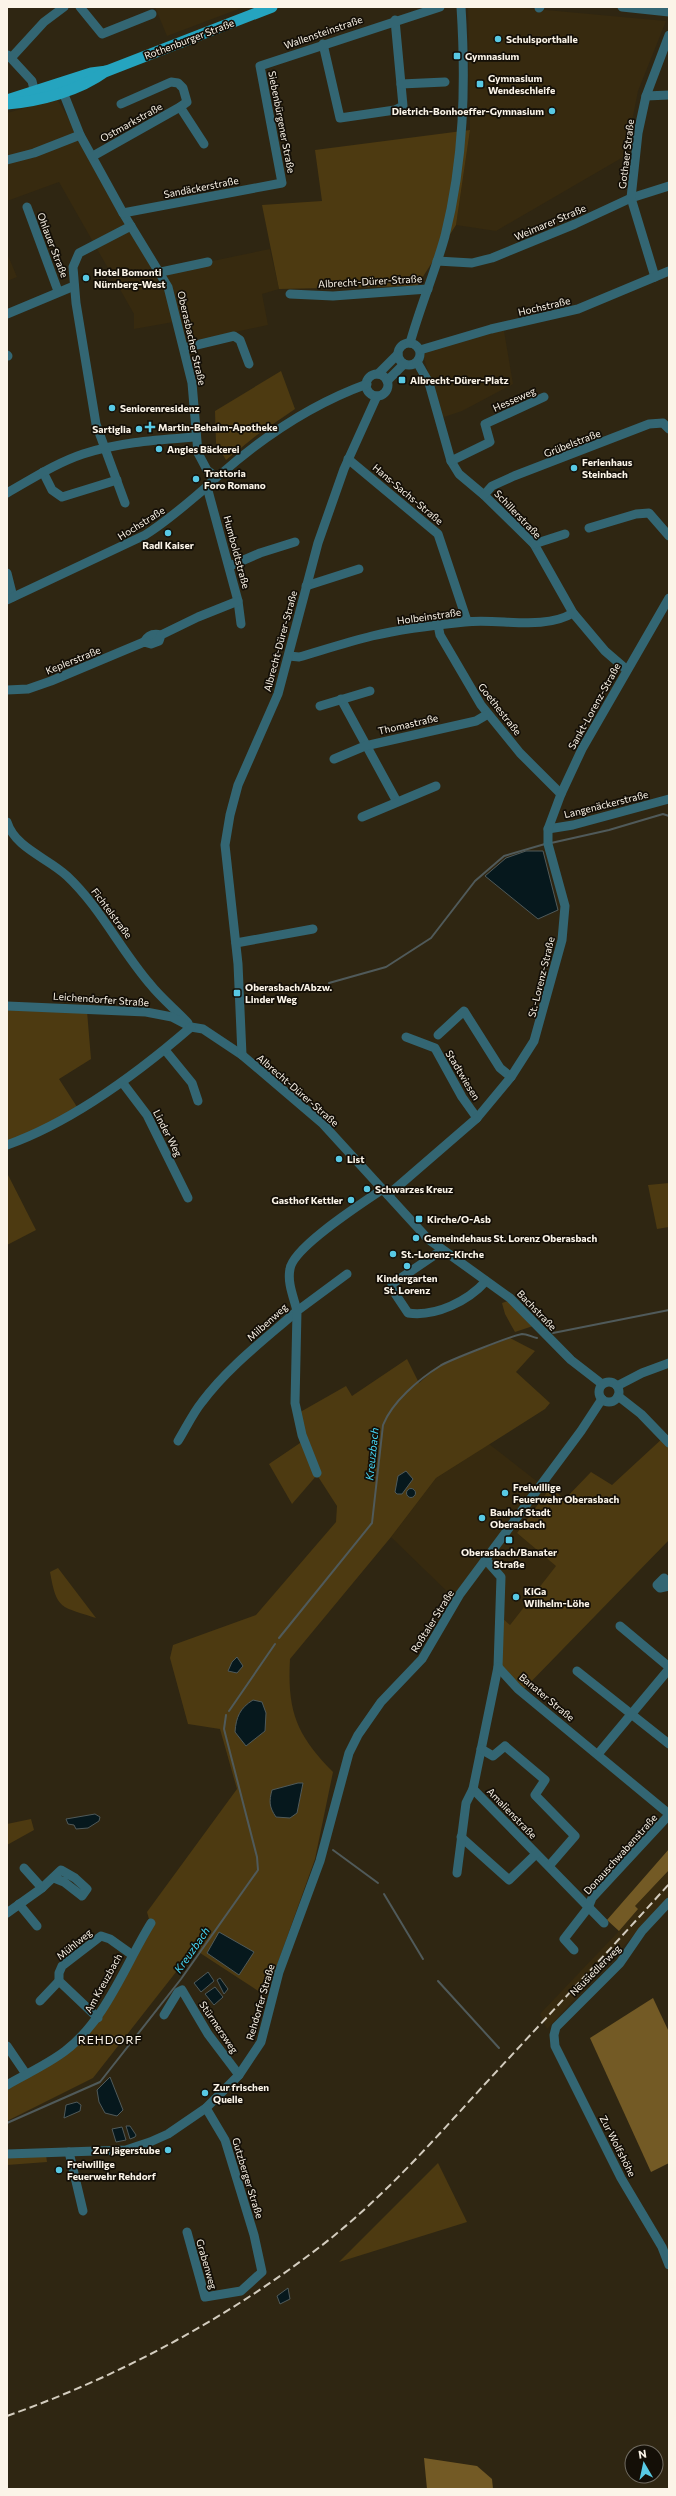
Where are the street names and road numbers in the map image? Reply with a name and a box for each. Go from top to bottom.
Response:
street label: Wallensteinstraße [282,13,364,51]
street label: Rothenburger Straße [142,16,236,62]
street label: Siebenbürgener Straße [266,70,298,174]
street label: Ostmarkstraße [98,100,164,144]
street label: Gothaer Straße [616,119,636,189]
street label: Sandäckerstraße [162,174,240,200]
street label: Weimarer Straße [512,202,588,242]
street label: Ohlauer Straße [35,211,71,279]
street label: Albrecht-Dürer-Straße [318,272,422,290]
street label: Oberasbacher Straße [175,290,209,386]
street label: Hochstraße [517,294,571,318]
street label: Hesseweg [491,384,538,414]
street label: Grübelstraße [542,427,602,459]
street label: Hans-Sachs-Straße [370,461,446,527]
street label: Schillerstraße [492,487,544,541]
street label: Hochstraße [115,504,167,542]
street label: Humboldtstraße [221,514,253,590]
street label: Albrecht-Dürer-Straße [261,589,299,693]
street label: Holbeinstraße [396,606,462,626]
street label: Keplerstraße [44,644,102,676]
street label: Sankt-Lorenz-Straße [565,661,623,751]
street label: Goethestraße [476,681,524,737]
street label: Thomastraße [377,711,439,737]
street label: Langenäckerstraße [563,788,649,820]
street label: Fichtelstraße [89,885,135,941]
street label: St.-Lorenz-Straße [525,936,557,1018]
street label: Leichendorfer Straße [53,990,149,1008]
street label: Stadtwiesen [443,1048,483,1102]
street label: Albrecht-Dürer-Straße [255,1051,341,1129]
street label: Linder Weg [151,1107,185,1159]
street label: Bachstraße [515,1287,559,1333]
street label: Milbenweg [244,1300,290,1343]
street label: Roßtaler Straße [408,1587,456,1655]
street label: Banater Straße [517,1670,577,1724]
street label: Amalienstraße [485,1785,539,1841]
street label: Donauschwabenstraße [581,1811,659,1897]
street label: Mühlweg [54,1926,95,1962]
street label: Neusiedlerweg [567,1942,623,1998]
street label: Am Kreuzbach [82,1951,124,2015]
street label: Rehdorfer Straße [243,1963,277,2041]
street label: Stürmersweg [197,1999,241,2056]
street label: Zur Wolfshöhe [597,2113,639,2179]
street label: Gutzberger Straße [230,2136,266,2220]
street label: Grabenweg [194,2237,220,2291]

